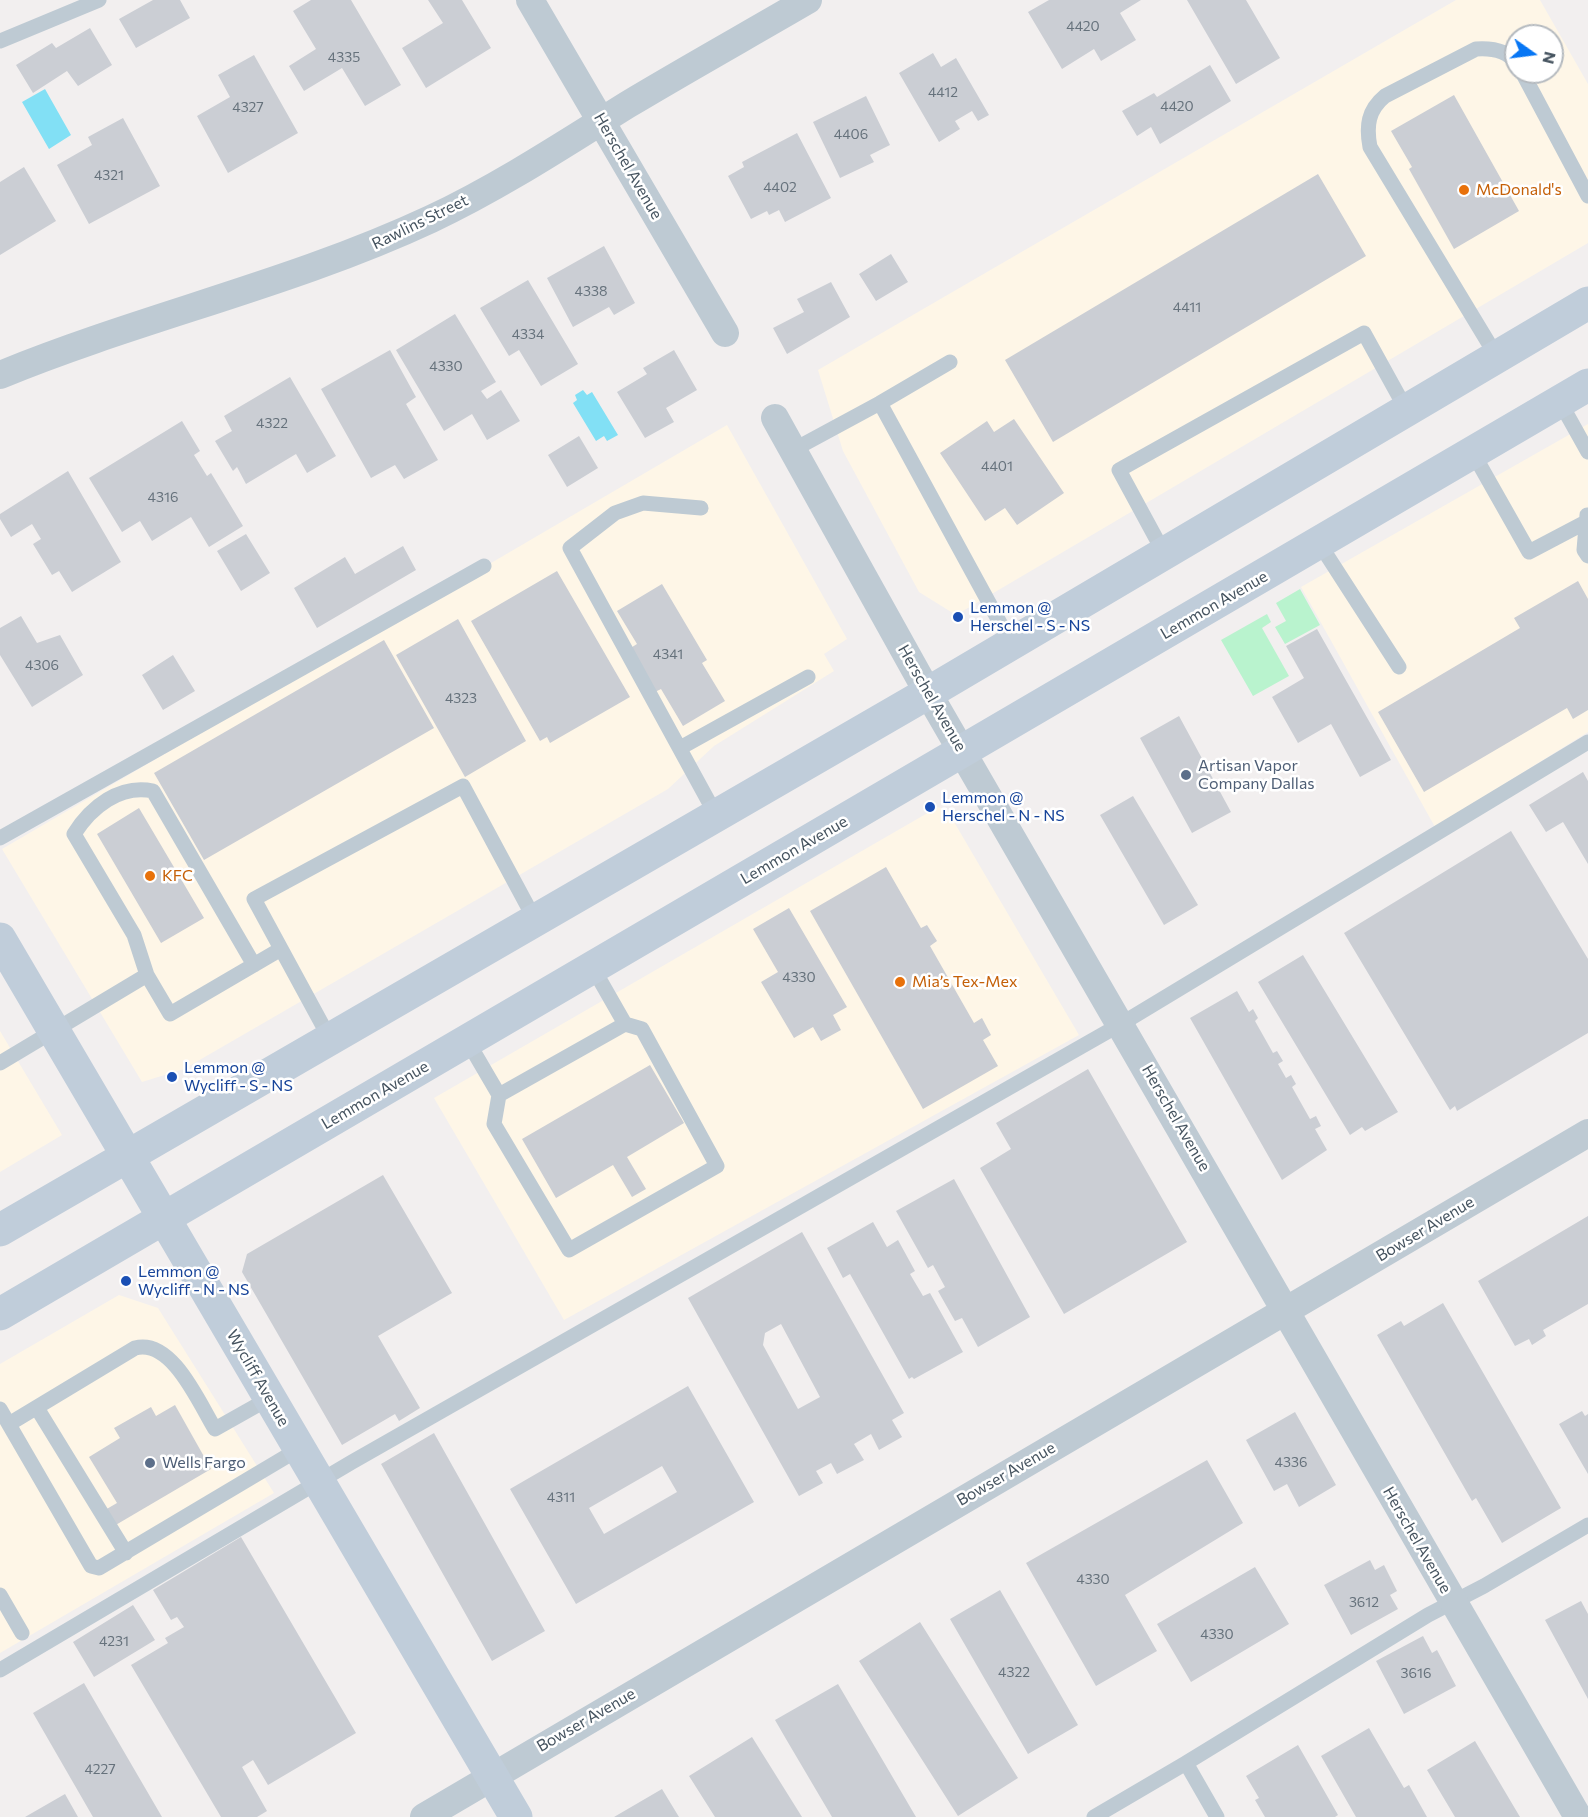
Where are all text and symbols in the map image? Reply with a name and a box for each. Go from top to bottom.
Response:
house number: 4420 [1066,18,1100,34]
north arrow [1504,24,1564,84]
house number: 4335 [328,49,360,65]
text: N [1539,50,1561,66]
house number: 4412 [928,84,958,100]
house number: 4420 [1160,98,1194,114]
house number: 4327 [232,99,264,115]
street label: Herschel Avenue [590,109,666,223]
house number: 4406 [834,126,868,142]
house number: 4321 [94,167,124,183]
house number: 4402 [763,179,797,195]
place label: McDonald's [1476,180,1562,200]
marker: McDonald's [1457,183,1471,197]
street label: Rawlins Street [369,190,471,254]
house number: 4338 [575,283,607,299]
house number: 4411 [1173,299,1201,315]
house number: 4334 [512,326,544,342]
house number: 4330 [429,358,463,374]
house number: 4322 [256,415,288,431]
house number: 4401 [981,458,1013,474]
house number: 4316 [148,489,178,505]
street label: Lemmon Avenue [1157,567,1271,643]
place label: Lemmon @ Herschel - S - NS [970,598,1090,636]
marker: Lemmon @ Herschel - S - NS [951,610,965,624]
street label: Herschel Avenue [894,641,970,755]
house number: 4341 [653,646,683,662]
house number: 4306 [25,657,59,673]
house number: 4323 [445,690,477,706]
place label: Artisan Vapor Company Dallas [1198,756,1315,794]
marker: Artisan Vapor Company Dallas [1179,768,1193,782]
place label: Lemmon @ Herschel - N - NS [942,788,1065,826]
marker: Lemmon @ Herschel - N - NS [923,800,937,814]
street label: Lemmon Avenue [737,812,851,888]
place label: KFC [162,866,193,886]
marker: KFC [143,869,157,883]
house number: 4330 [782,969,816,985]
place label: Mia’s Tex-Mex [912,972,1017,992]
marker: Mia’s Tex-Mex [893,975,907,989]
street label: Lemmon Avenue [318,1057,432,1133]
place label: Lemmon @ Wycliff - S - NS [184,1058,293,1096]
street label: Herschel Avenue [1138,1061,1214,1175]
marker: Lemmon @ Wycliff - S - NS [165,1070,179,1084]
street label: Bowser Avenue [1373,1192,1477,1266]
place label: Lemmon @ Wycliff - N - NS [138,1262,249,1300]
marker: Lemmon @ Wycliff - N - NS [119,1274,133,1288]
street label: Wycliff Avenue [223,1326,293,1430]
street label: Bowser Avenue [953,1438,1059,1510]
place label: Wells Fargo [162,1453,246,1473]
house number: 4336 [1275,1454,1307,1470]
marker: Wells Fargo [143,1456,157,1470]
street label: Herschel Avenue [1379,1483,1455,1597]
house number: 4311 [547,1489,575,1505]
house number: 4330 [1076,1571,1110,1587]
house number: 3612 [1349,1594,1379,1610]
house number: 4330 [1200,1626,1234,1642]
house number: 4231 [99,1633,129,1649]
house number: 4322 [998,1664,1030,1680]
house number: 3616 [1401,1665,1431,1681]
street label: Bowser Avenue [533,1684,639,1756]
house number: 4227 [84,1761,116,1777]

